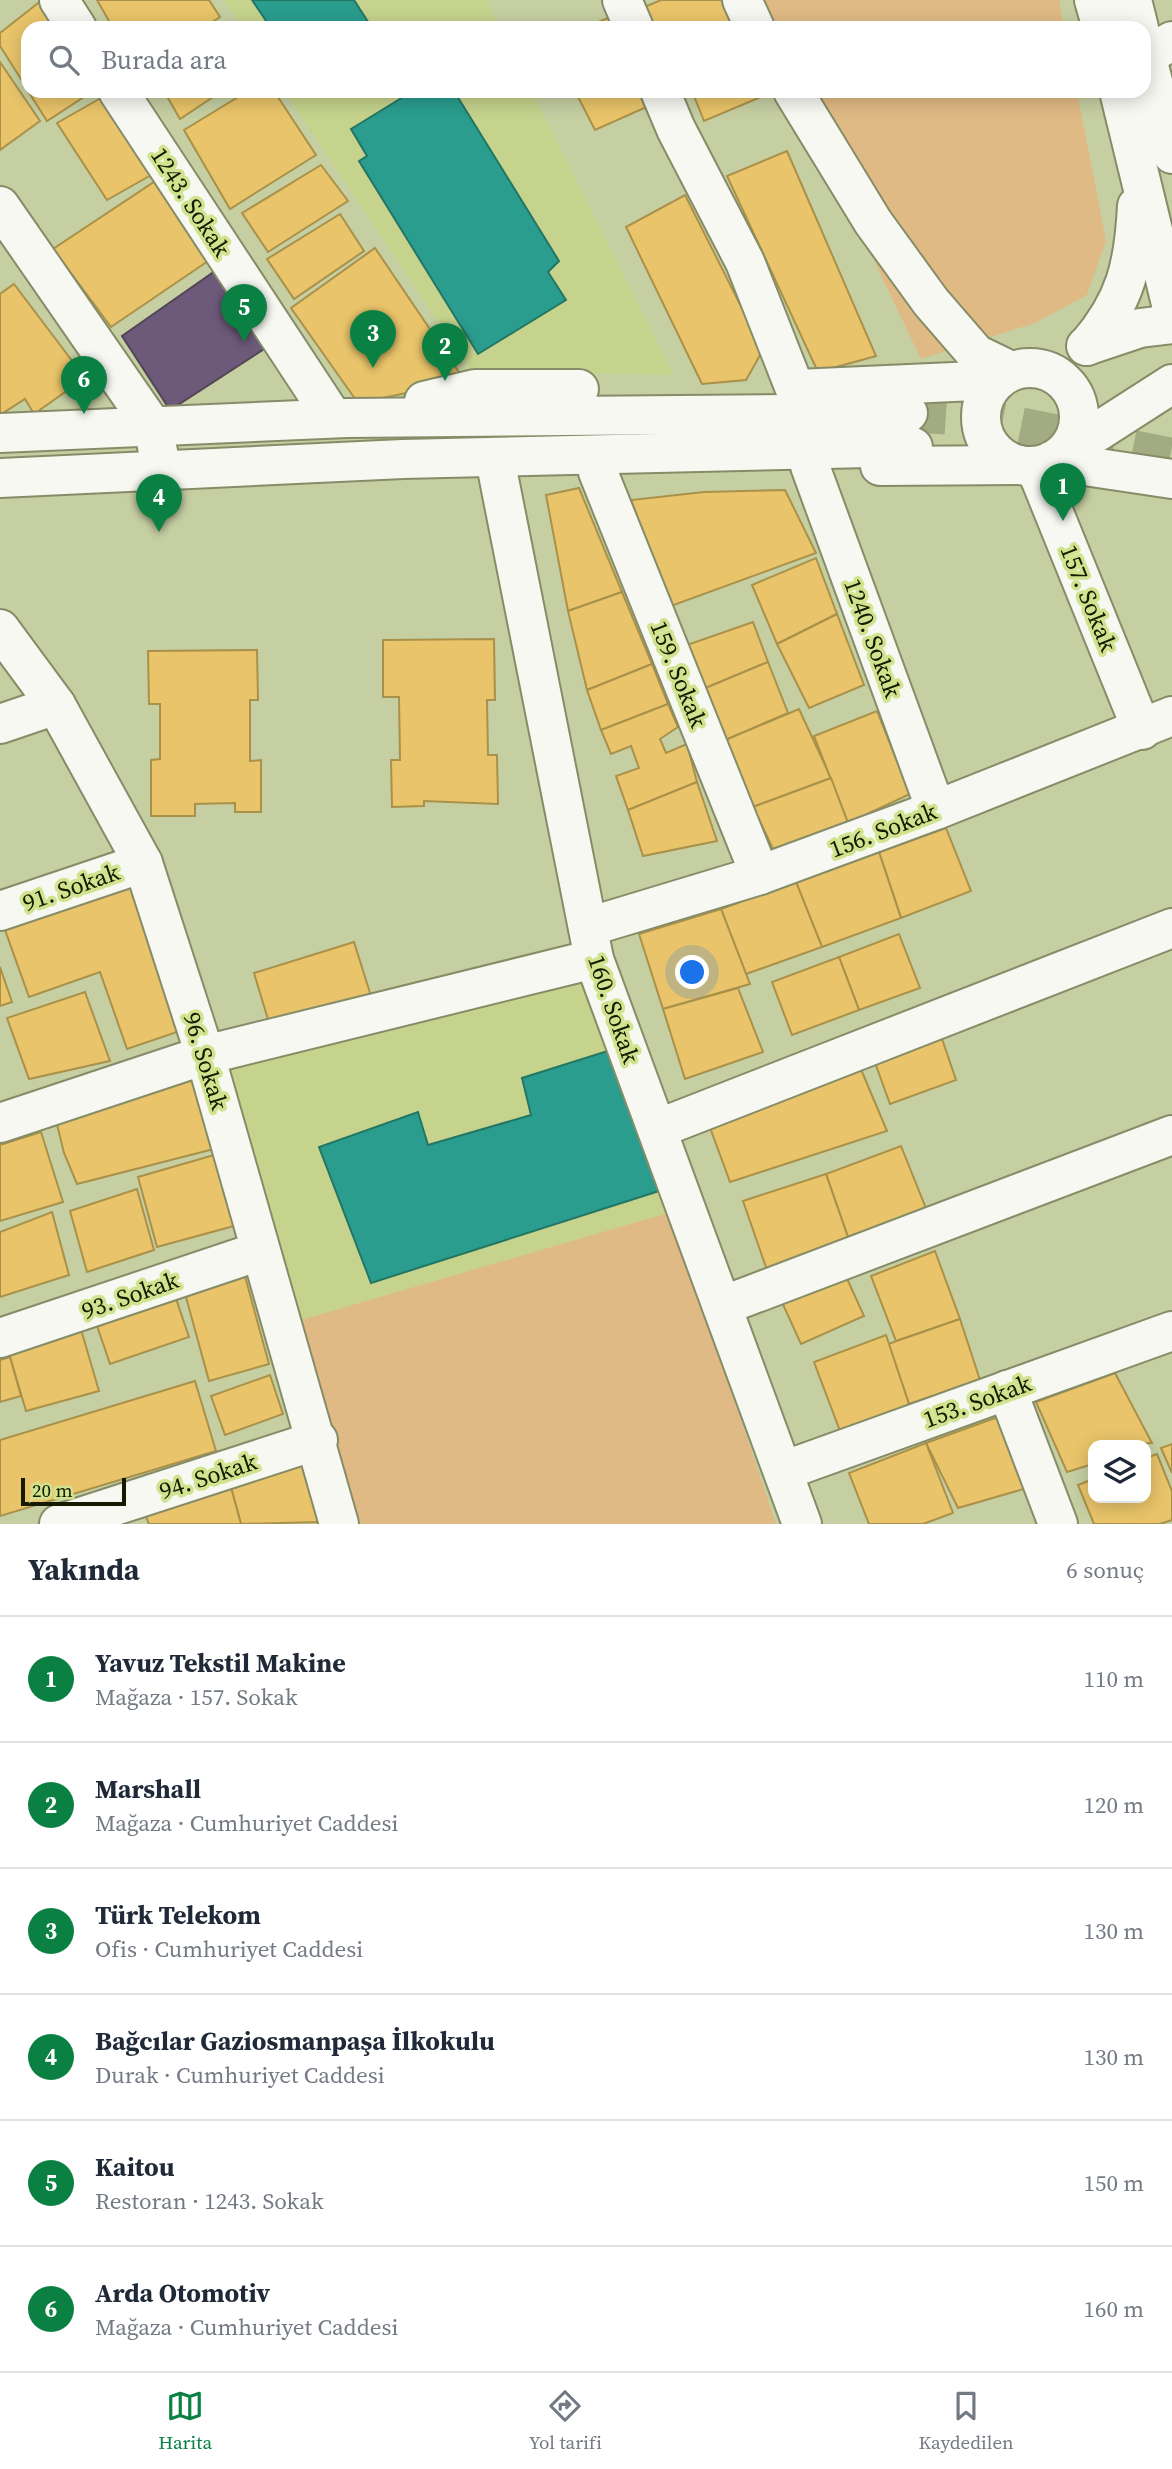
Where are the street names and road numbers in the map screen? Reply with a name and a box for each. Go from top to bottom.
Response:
street label: 1243. Sokak [143,141,239,264]
street label: 157. Sokak [1053,540,1126,657]
street label: 1240. Sokak [836,574,910,703]
street label: 159. Sokak [643,616,716,733]
street label: 156. Sokak [825,794,942,866]
street label: 91. Sokak [18,855,125,919]
street label: 160. Sokak [580,950,648,1068]
street label: 96. Sokak [176,1008,237,1115]
street label: 93. Sokak [77,1263,184,1327]
street label: 153. Sokak [918,1366,1036,1436]
street label: 94. Sokak [155,1445,262,1507]

